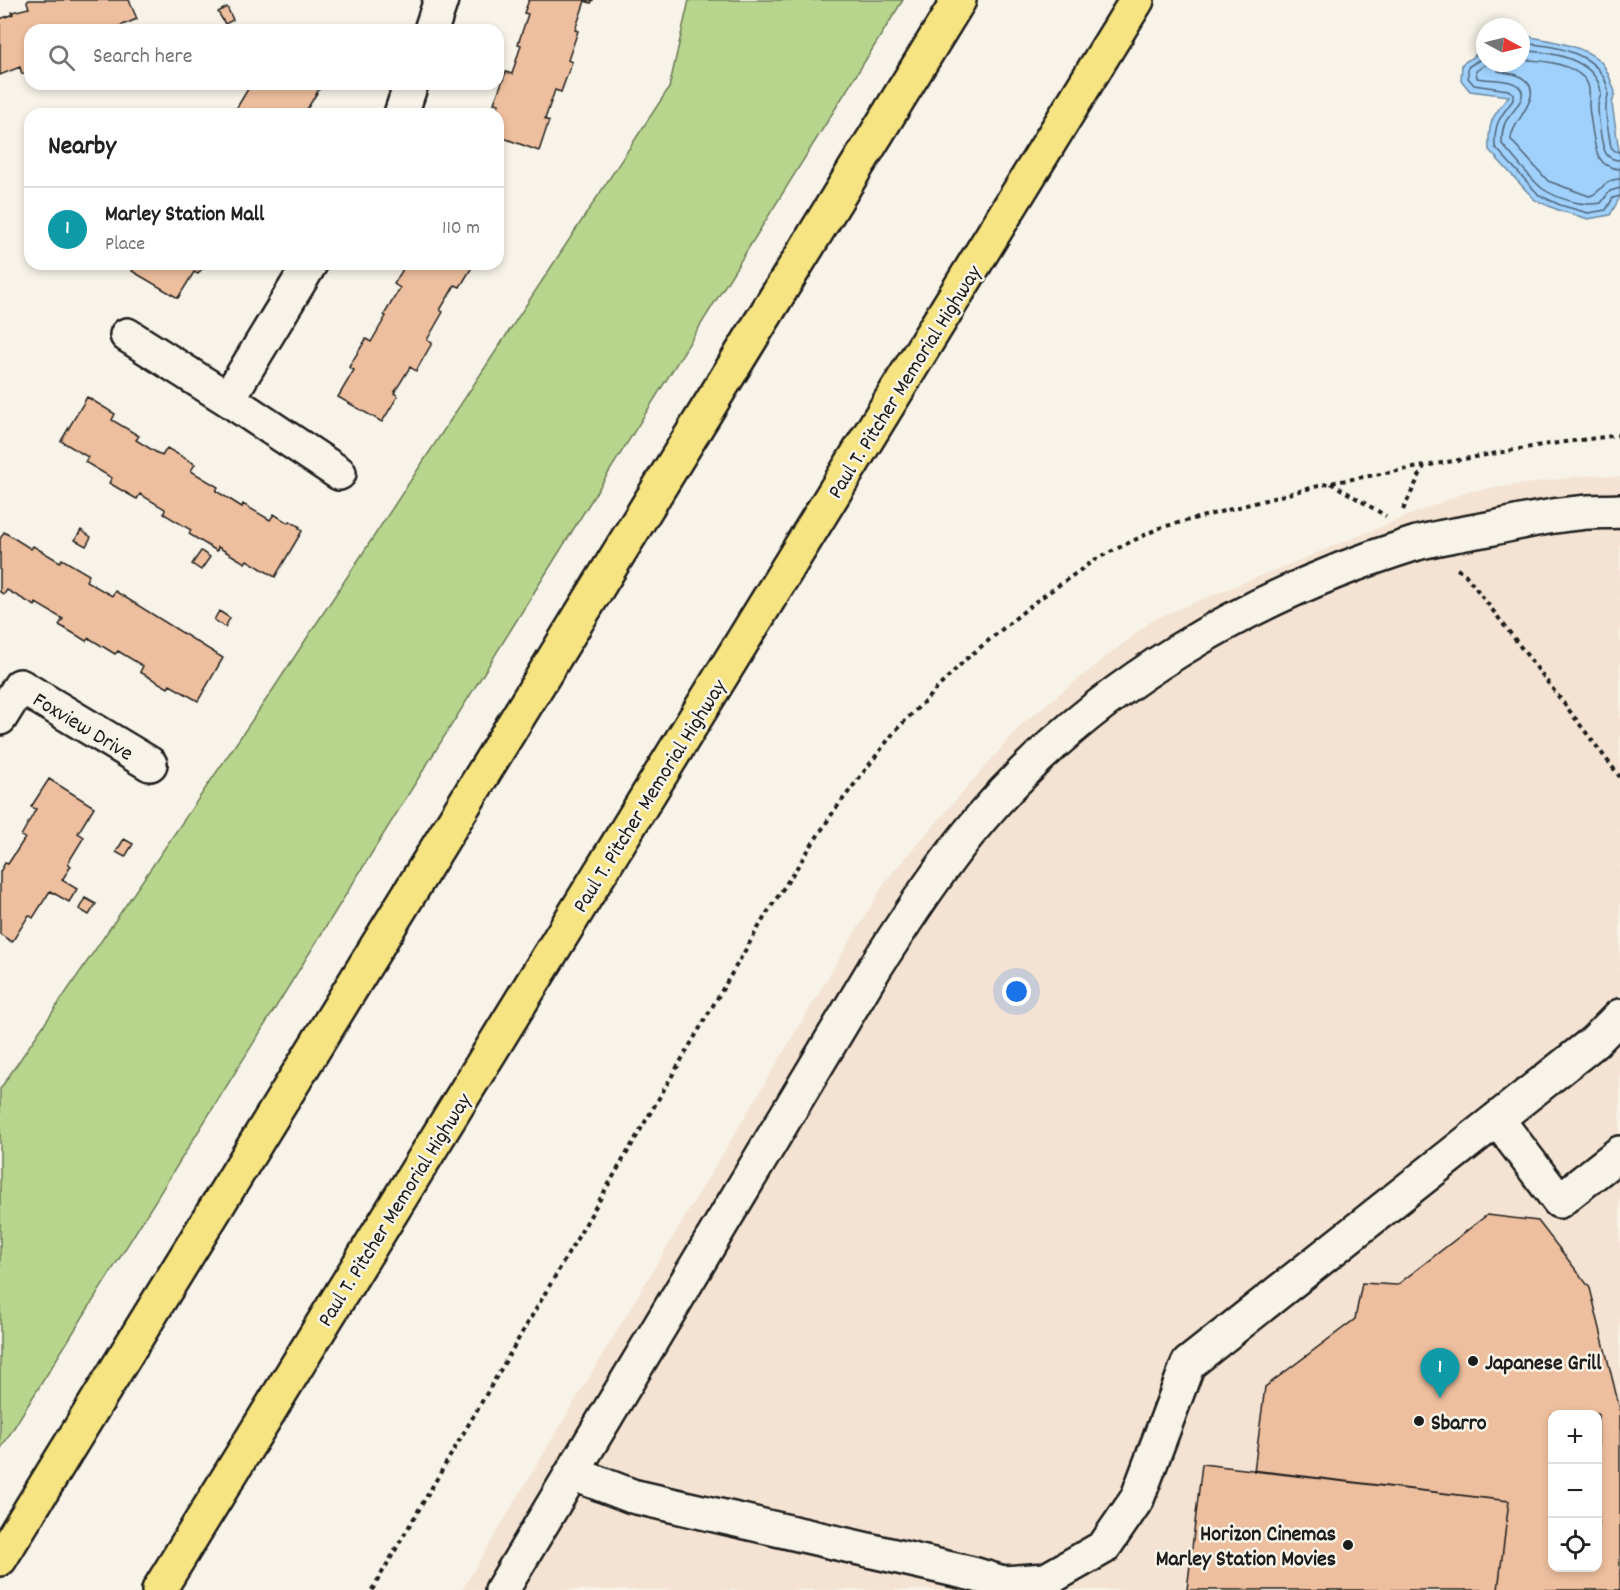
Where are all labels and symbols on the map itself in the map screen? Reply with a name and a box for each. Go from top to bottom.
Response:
north arrow [1476,18,1530,72]
street label: Paul T. Pitcher Memorial Highway [821,259,991,506]
street label: Paul T. Pitcher Memorial Highway [566,673,736,920]
street label: Foxview Drive [26,686,138,770]
your location [1002,977,1031,1006]
street label: Paul T. Pitcher Memorial Highway [311,1087,481,1334]
pin: 1 [1420,1348,1460,1398]
place label: Japanese Grill [1485,1349,1602,1380]
marker: Japanese Grill [1466,1354,1480,1368]
place label: Sbarro [1431,1409,1487,1440]
marker: Sbarro [1412,1414,1426,1428]
place label: Horizon Cinemas Marley Station Movies [1156,1520,1336,1576]
marker: Horizon Cinemas Marley Station Movies [1341,1538,1355,1552]

